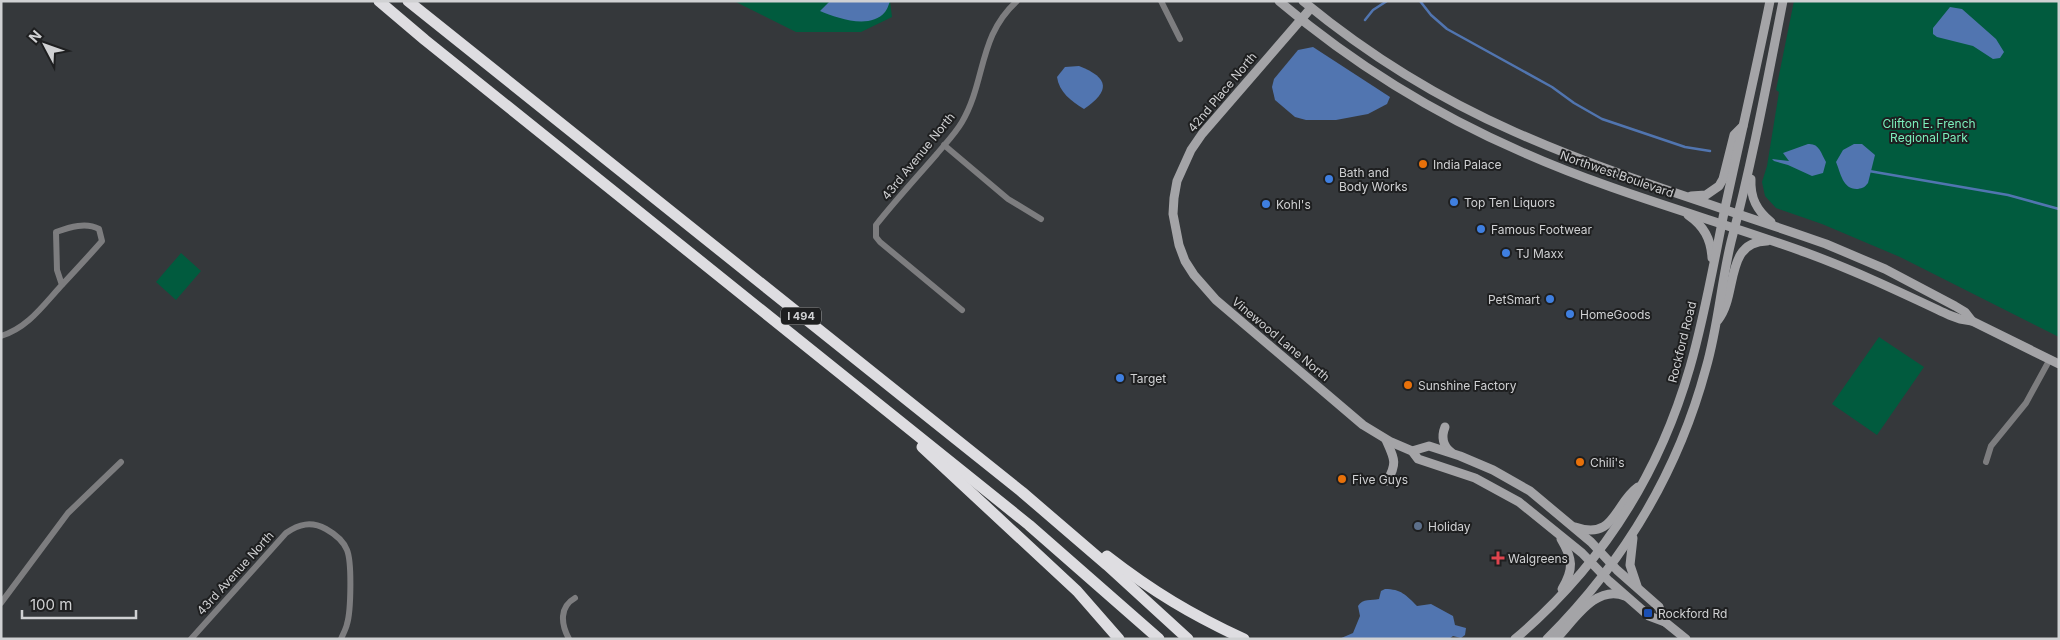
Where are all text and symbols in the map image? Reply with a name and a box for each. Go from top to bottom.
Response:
north arrow [20,20,70,70]
text: N [25,27,45,46]
street label: 42nd Place North [1184,49,1260,135]
street label: 43rd Avenue North [878,109,958,203]
park label: Clifton E. French Regional Park [1882,116,1976,145]
street label: Northwest Boulevard [1558,148,1676,200]
place label: India Palace [1433,157,1502,172]
marker: India Palace [1417,158,1429,170]
place label: Bath and Body Works [1339,165,1408,194]
marker: Bath and Body Works [1323,173,1335,185]
place label: Top Ten Liquors [1464,195,1555,210]
marker: Top Ten Liquors [1448,196,1460,208]
place label: Kohl's [1276,197,1311,212]
marker: Kohl's [1260,198,1272,210]
place label: Famous Footwear [1491,222,1593,237]
marker: Famous Footwear [1475,223,1487,235]
place label: TJ Maxx [1516,246,1564,261]
marker: TJ Maxx [1500,247,1512,259]
place label: PetSmart [1488,292,1540,307]
marker: PetSmart [1544,293,1556,305]
street label: Vinewood Lane North [1229,294,1333,384]
street label: Rockford Road [1665,300,1699,384]
place label: HomeGoods [1580,307,1651,322]
road number: I 494 [781,308,821,324]
marker: HomeGoods [1564,308,1576,320]
place label: Target [1130,371,1166,386]
marker: Target [1114,372,1126,384]
place label: Sunshine Factory [1418,378,1517,393]
marker: Sunshine Factory [1402,379,1414,391]
place label: Chili's [1590,455,1625,470]
marker: Chili's [1574,456,1586,468]
place label: Five Guys [1352,472,1408,487]
marker: Five Guys [1336,473,1348,485]
place label: Holiday [1428,519,1471,534]
marker: Holiday [1412,520,1424,532]
street label: 43rd Avenue North [193,528,277,618]
place label: Walgreens [1508,551,1568,566]
marker: Walgreens [1492,552,1504,564]
scale bar [22,588,136,620]
text: 100 m [30,595,72,614]
place label: Rockford Rd [1658,606,1727,621]
marker: Rockford Rd [1642,607,1654,619]

